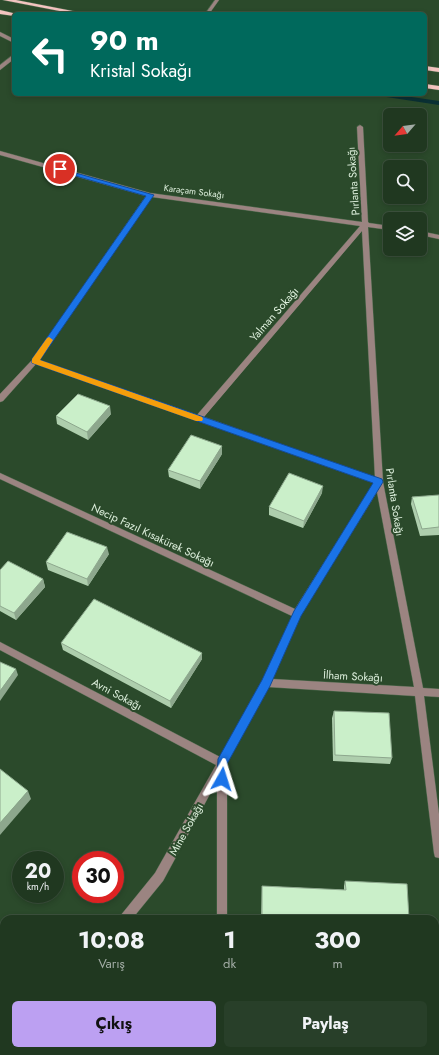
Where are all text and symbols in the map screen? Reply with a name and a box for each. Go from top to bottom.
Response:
text: 90 m [90,20,159,61]
icon: left [24,28,76,80]
text: Kristal Sokağı [90,58,192,84]
north arrow [383,108,427,152]
map controls [383,108,427,256]
street label: Pırlanta Sokağı [343,146,363,216]
pin [43,152,77,186]
icon: arrive [49,158,71,180]
button: search [383,160,427,204]
street label: Karaçam Sokağı [163,181,225,201]
button: layers [383,212,427,256]
street label: Yalman Sokağı [246,283,302,345]
street label: Pırlanta Sokağı [382,467,408,537]
street label: Necip Fazıl Kısakürek Sokağı [89,499,217,571]
street label: İlham Sokağı [323,666,383,686]
street label: Avni Sokağı [89,674,145,714]
position arrow [201,758,243,800]
street label: Mine Sokağı [165,800,207,858]
speed limit sign: 30 [72,851,124,903]
text: 20 [25,857,51,886]
text: km/h [27,879,49,894]
text: 10:08 [78,922,145,957]
text: 1 [223,922,236,957]
text: 300 [314,922,361,957]
text: Varış [98,954,125,973]
text: dk [223,954,236,973]
text: m [332,954,343,973]
button: Çıkış [12,1001,216,1047]
button: Paylaş [224,1001,427,1047]

